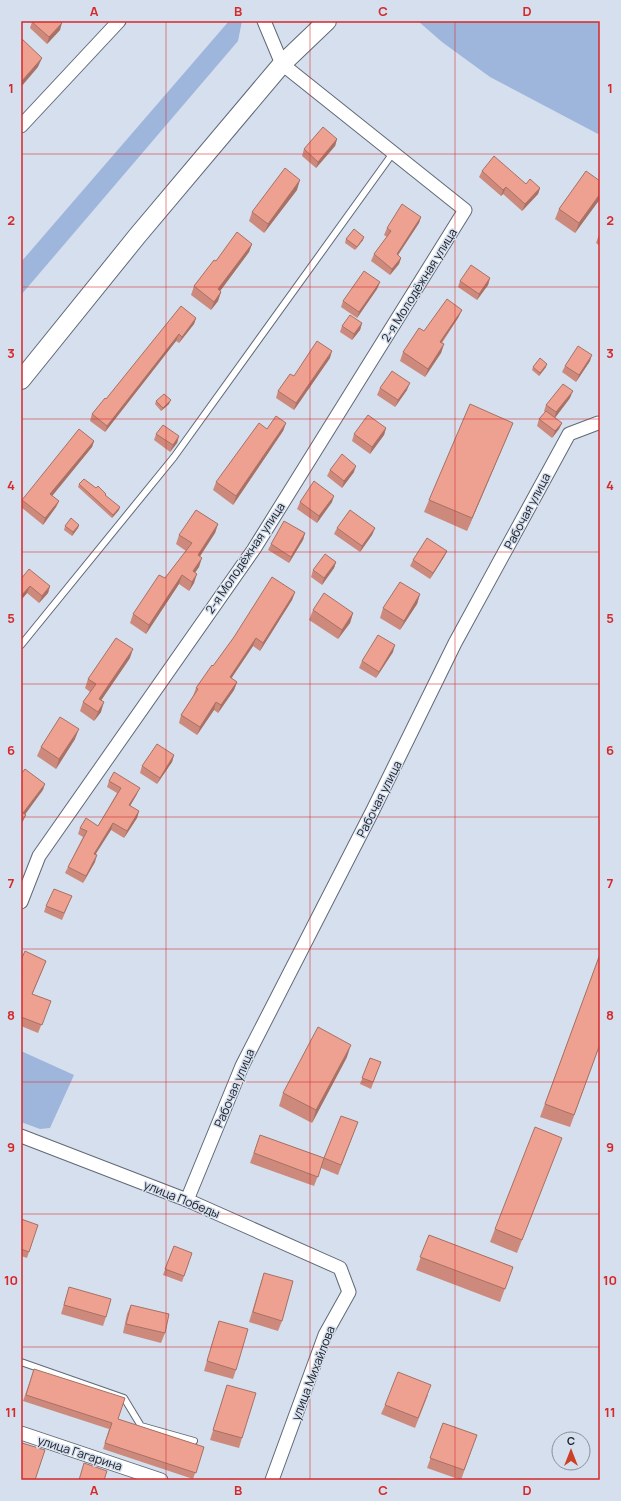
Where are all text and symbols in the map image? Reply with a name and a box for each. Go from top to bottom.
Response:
text: A [90,2,99,20]
text: B [234,2,242,20]
text: C [378,2,388,20]
text: D [522,2,532,20]
text: 1 [8,79,14,97]
text: 1 [607,79,613,97]
text: 2 [7,211,15,229]
text: 2 [606,211,614,229]
street label: 2-я Молодёжная улица [377,225,461,345]
text: 3 [7,344,15,362]
text: 3 [606,344,614,362]
street label: Рабочая улица [500,470,554,552]
text: 4 [7,476,15,494]
text: 4 [606,476,614,494]
street label: 2-я Молодёжная улица [201,499,289,617]
text: 5 [7,609,15,627]
text: 5 [606,609,614,627]
text: 6 [7,741,15,759]
text: 6 [606,741,614,759]
street label: Рабочая улица [352,758,406,840]
text: 7 [8,874,15,892]
text: 7 [607,874,614,892]
text: 8 [7,1006,15,1024]
text: 8 [606,1006,614,1024]
street label: Рабочая улица [210,1046,258,1130]
text: 9 [7,1138,15,1156]
text: 9 [606,1138,614,1156]
street label: улица Победы [141,1176,223,1222]
text: 10 [4,1271,18,1289]
text: 10 [603,1271,617,1289]
street label: улица Михайлова [287,1323,339,1423]
text: 11 [5,1403,17,1421]
text: 11 [604,1403,616,1421]
street label: улица Гагарина [35,1431,125,1475]
north arrow [551,1431,591,1471]
text: С [567,1433,575,1448]
text: A [90,1481,99,1499]
text: B [234,1481,242,1499]
text: C [378,1481,388,1499]
text: D [522,1481,532,1499]

